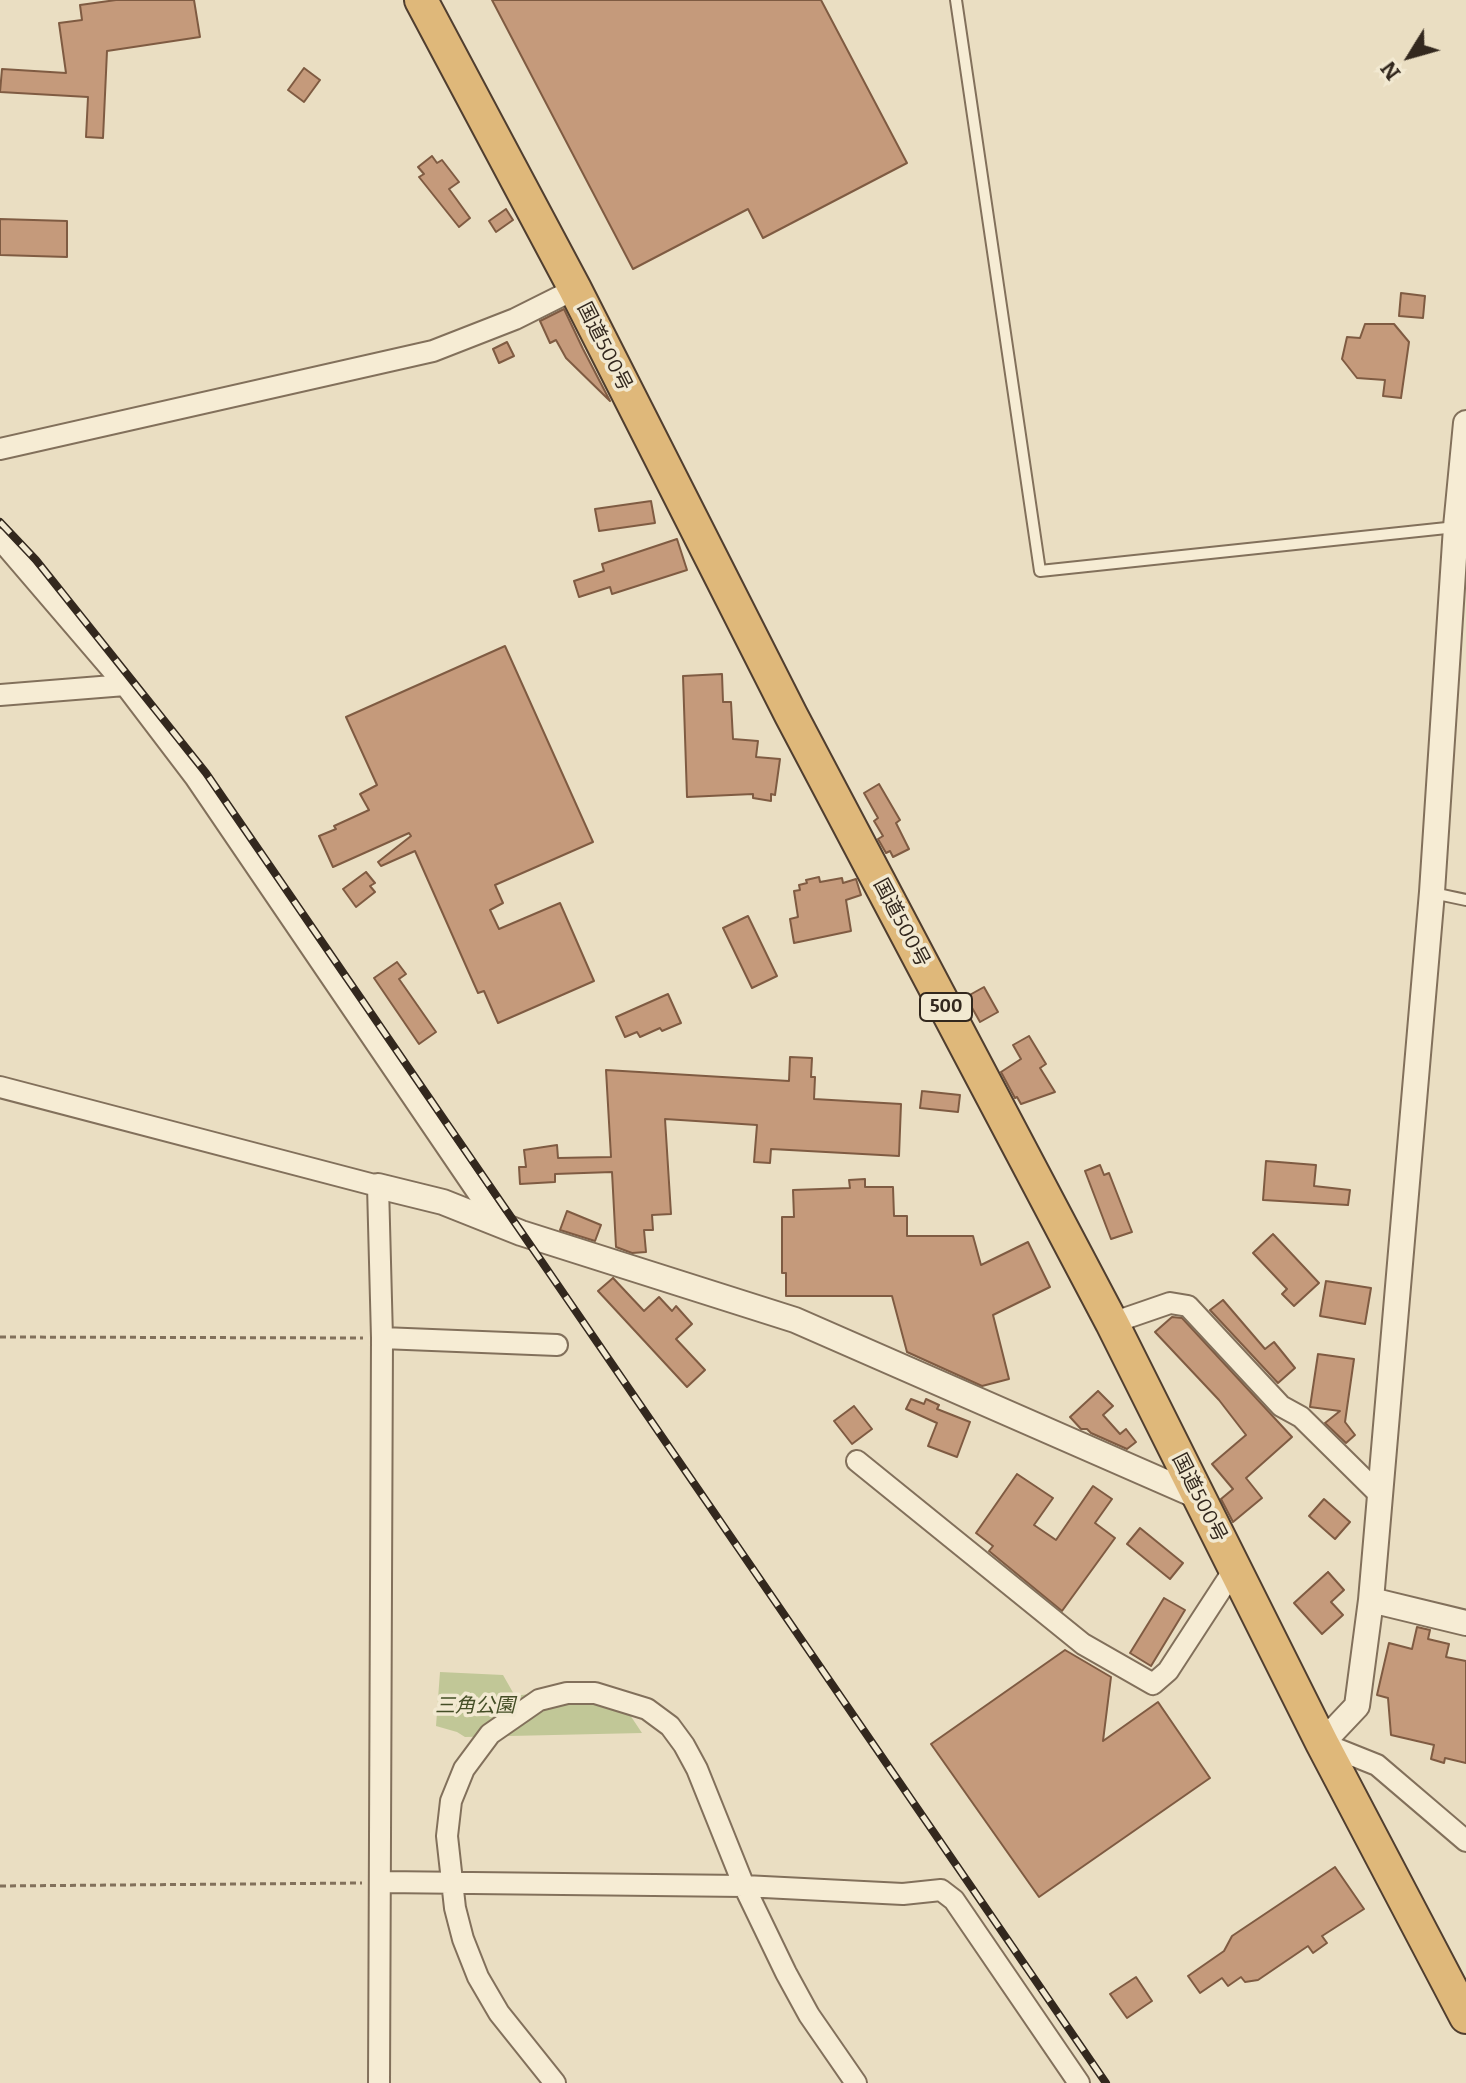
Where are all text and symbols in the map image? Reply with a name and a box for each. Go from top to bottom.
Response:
north arrow [1370,16,1450,96]
text: N [1375,56,1406,86]
street label: 国道500号 [571,299,637,395]
street label: 国道500号 [868,875,934,971]
road number: 500 [920,993,972,1021]
street label: 国道500号 [1166,1450,1232,1546]
park label: 三角公園 [435,1694,515,1718]

